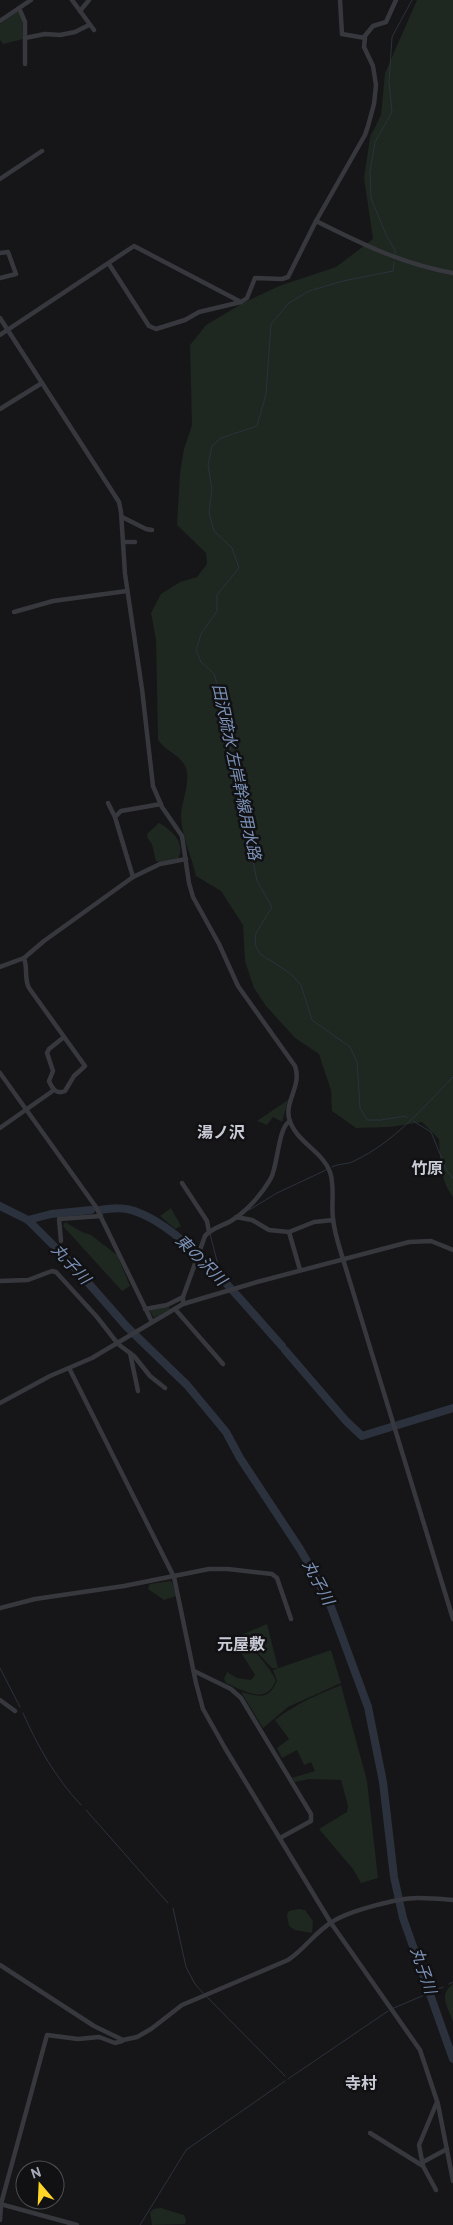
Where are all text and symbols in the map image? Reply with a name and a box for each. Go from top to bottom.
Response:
water label: 田沢疏水 左岸幹線用水路 [207,682,264,864]
district label: 湯ノ沢 [197,1124,245,1144]
district label: 竹原 [411,1160,443,1180]
water label: 東の沢川 [170,1231,231,1292]
water label: 丸子川 [46,1241,95,1291]
water label: 丸子川 [297,1557,338,1611]
district label: 元屋敷 [217,1635,265,1656]
water label: 丸子川 [405,1945,440,1999]
district label: 寺村 [345,2074,377,2095]
north arrow [15,2160,65,2210]
text: N [29,2164,44,2184]

